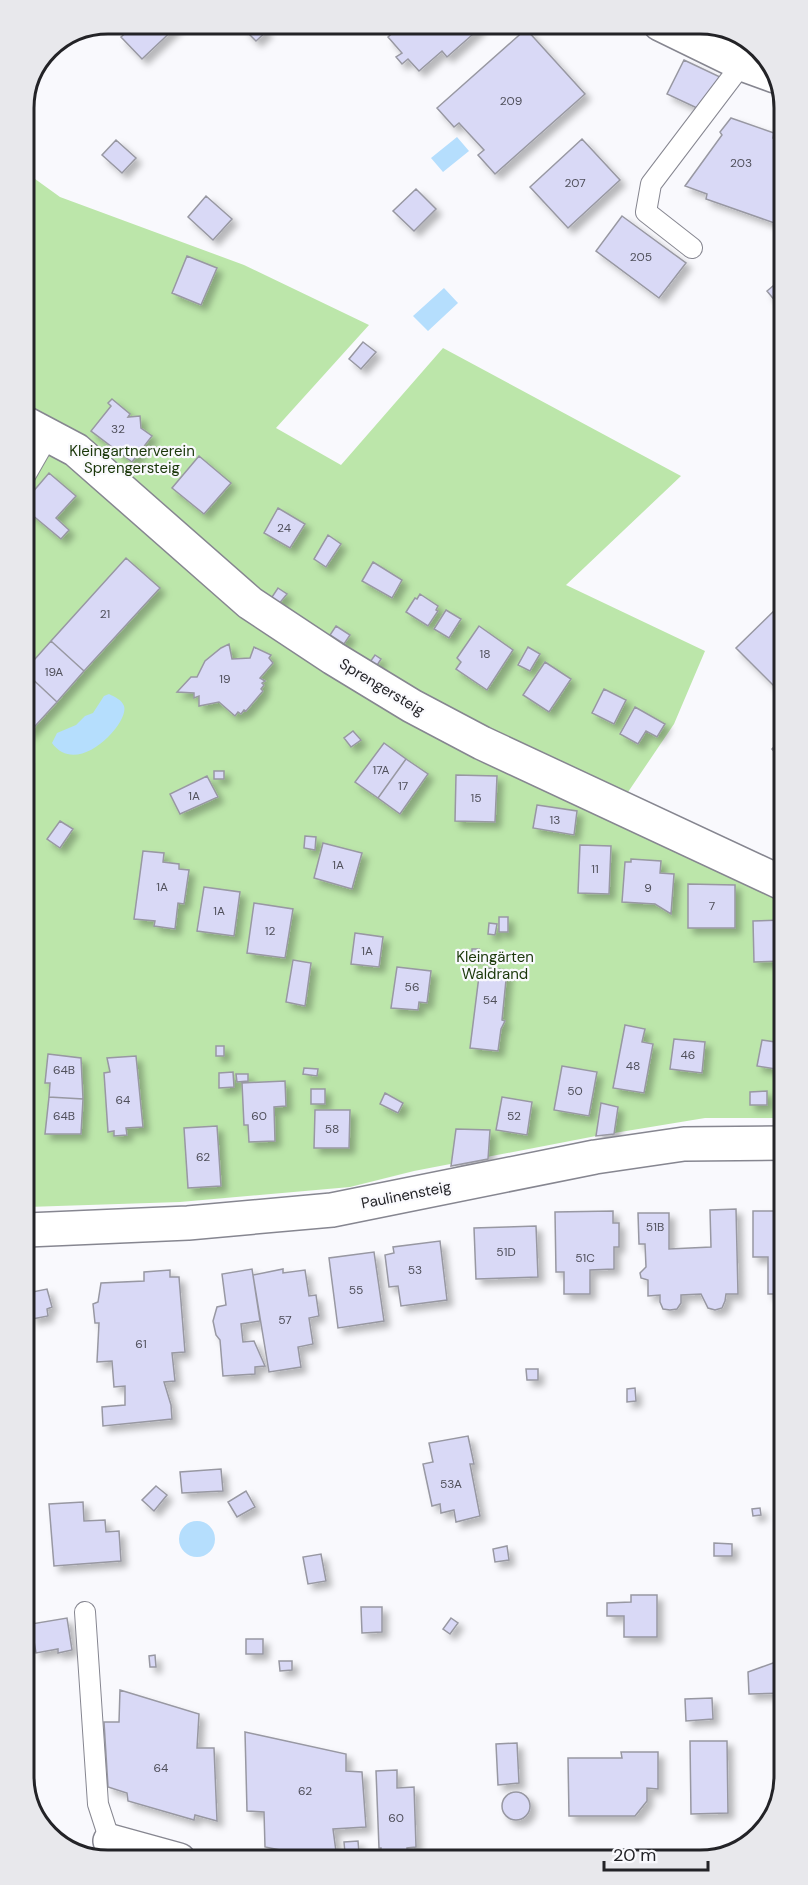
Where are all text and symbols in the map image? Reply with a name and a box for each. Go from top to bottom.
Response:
house number: 209 [500,93,522,109]
house number: 203 [730,155,752,171]
house number: 207 [564,175,586,191]
house number: 205 [630,249,652,265]
house number: 32 [111,421,125,437]
park label: Kleingartnerverein Sprengersteig [69,441,195,478]
house number: 24 [277,520,291,536]
house number: 21 [100,606,110,622]
house number: 18 [479,646,491,662]
street label: Sprengersteig [336,654,428,720]
house number: 19A [45,664,63,680]
house number: 19 [219,671,231,687]
house number: 17A [372,762,390,778]
house number: 17 [398,778,408,794]
house number: 1A [188,788,200,804]
house number: 15 [470,790,482,806]
house number: 13 [550,812,560,828]
house number: 1A [332,857,344,873]
house number: 11 [591,861,599,877]
house number: 1A [156,879,168,895]
house number: 9 [644,880,652,896]
house number: 7 [709,898,715,914]
house number: 1A [213,903,225,919]
house number: 12 [265,923,275,939]
house number: 1A [361,943,373,959]
park label: Kleingärten Waldrand [456,947,534,984]
house number: 56 [405,979,419,995]
house number: 54 [483,992,497,1008]
house number: 46 [681,1047,695,1063]
house number: 48 [626,1058,640,1074]
house number: 64B [53,1062,75,1078]
house number: 50 [567,1083,583,1099]
house number: 64 [116,1092,130,1108]
house number: 64B [53,1108,75,1124]
house number: 60 [251,1108,267,1124]
house number: 52 [507,1108,521,1124]
house number: 58 [325,1121,339,1137]
house number: 62 [196,1149,210,1165]
street label: Paulinensteig [359,1176,453,1214]
house number: 51B [646,1219,664,1235]
house number: 51D [496,1244,516,1260]
house number: 51C [575,1250,595,1266]
house number: 53 [408,1262,422,1278]
house number: 55 [349,1282,363,1298]
house number: 57 [278,1312,292,1328]
house number: 61 [135,1336,147,1352]
house number: 53A [440,1476,462,1492]
house number: 64 [154,1760,168,1776]
house number: 62 [298,1783,312,1799]
house number: 60 [388,1810,404,1826]
scale bar [604,1834,708,1872]
text: 20 m [613,1843,656,1867]

